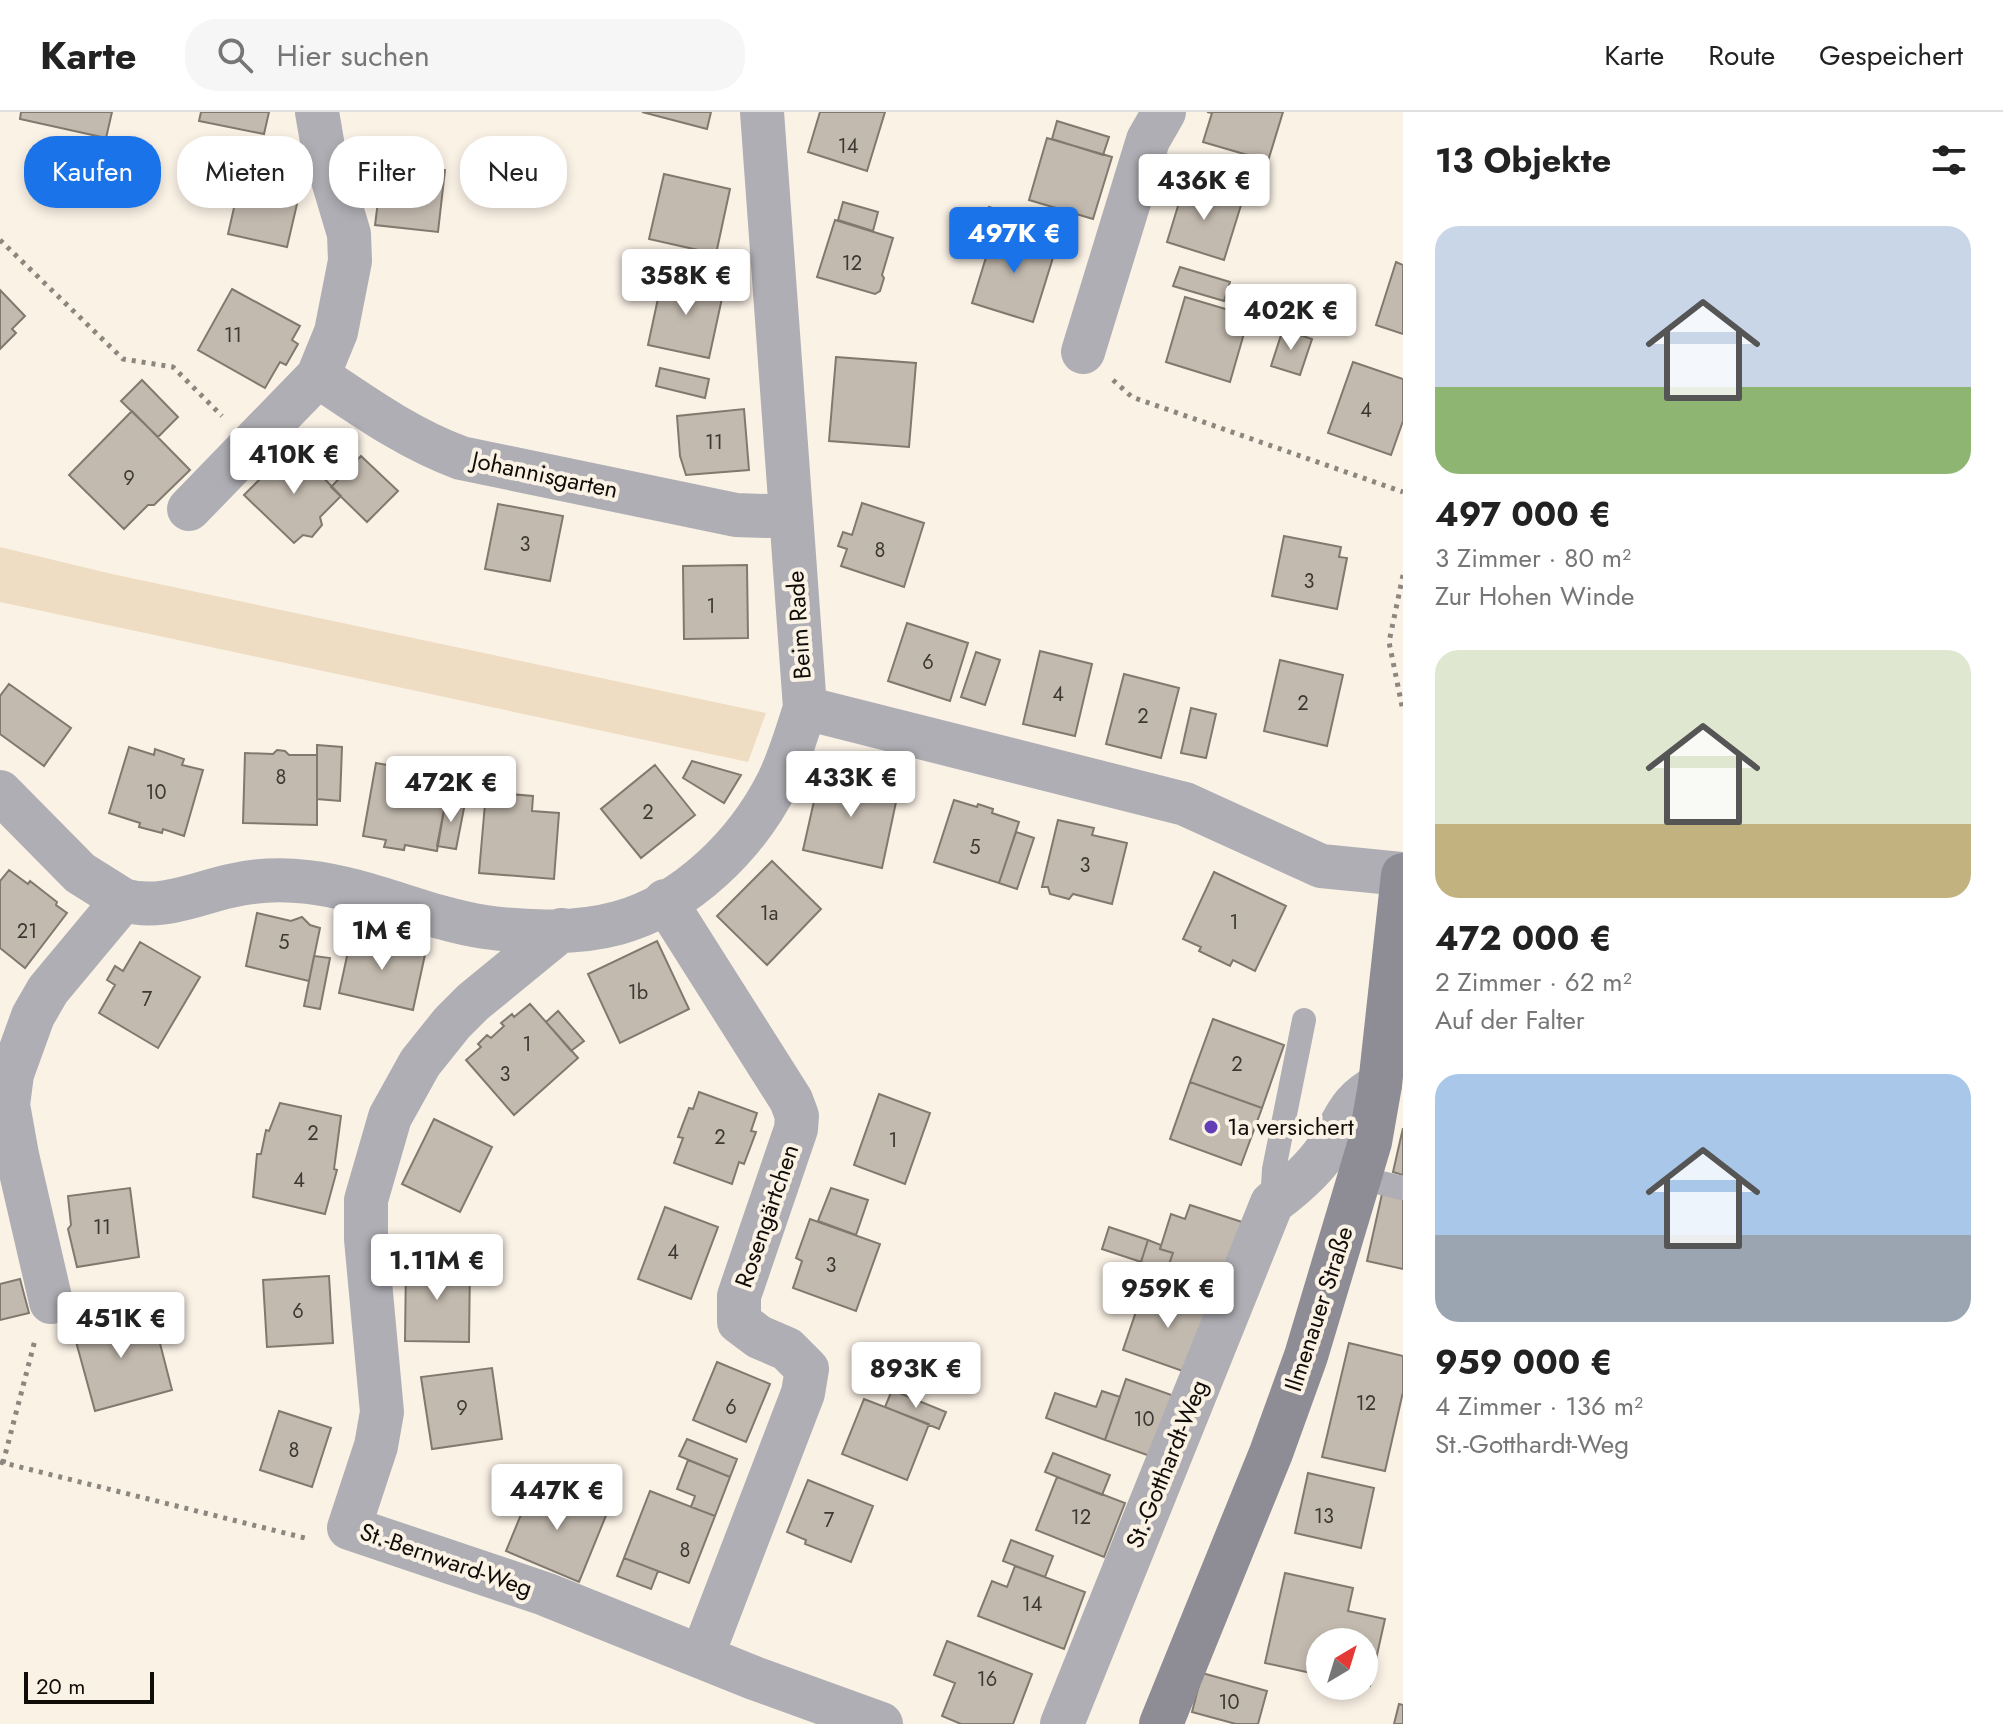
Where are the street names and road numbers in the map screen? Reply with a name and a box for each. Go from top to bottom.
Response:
street label: Johannisgarten [466,441,621,507]
street label: Beim Rade [777,569,820,681]
street label: Rosengärtchen [726,1139,807,1292]
street label: Ilmenauer Straße [1275,1222,1362,1396]
street label: St.-Gotthardt-Weg [1117,1374,1216,1553]
street label: St.-Bernward-Weg [355,1514,537,1605]

